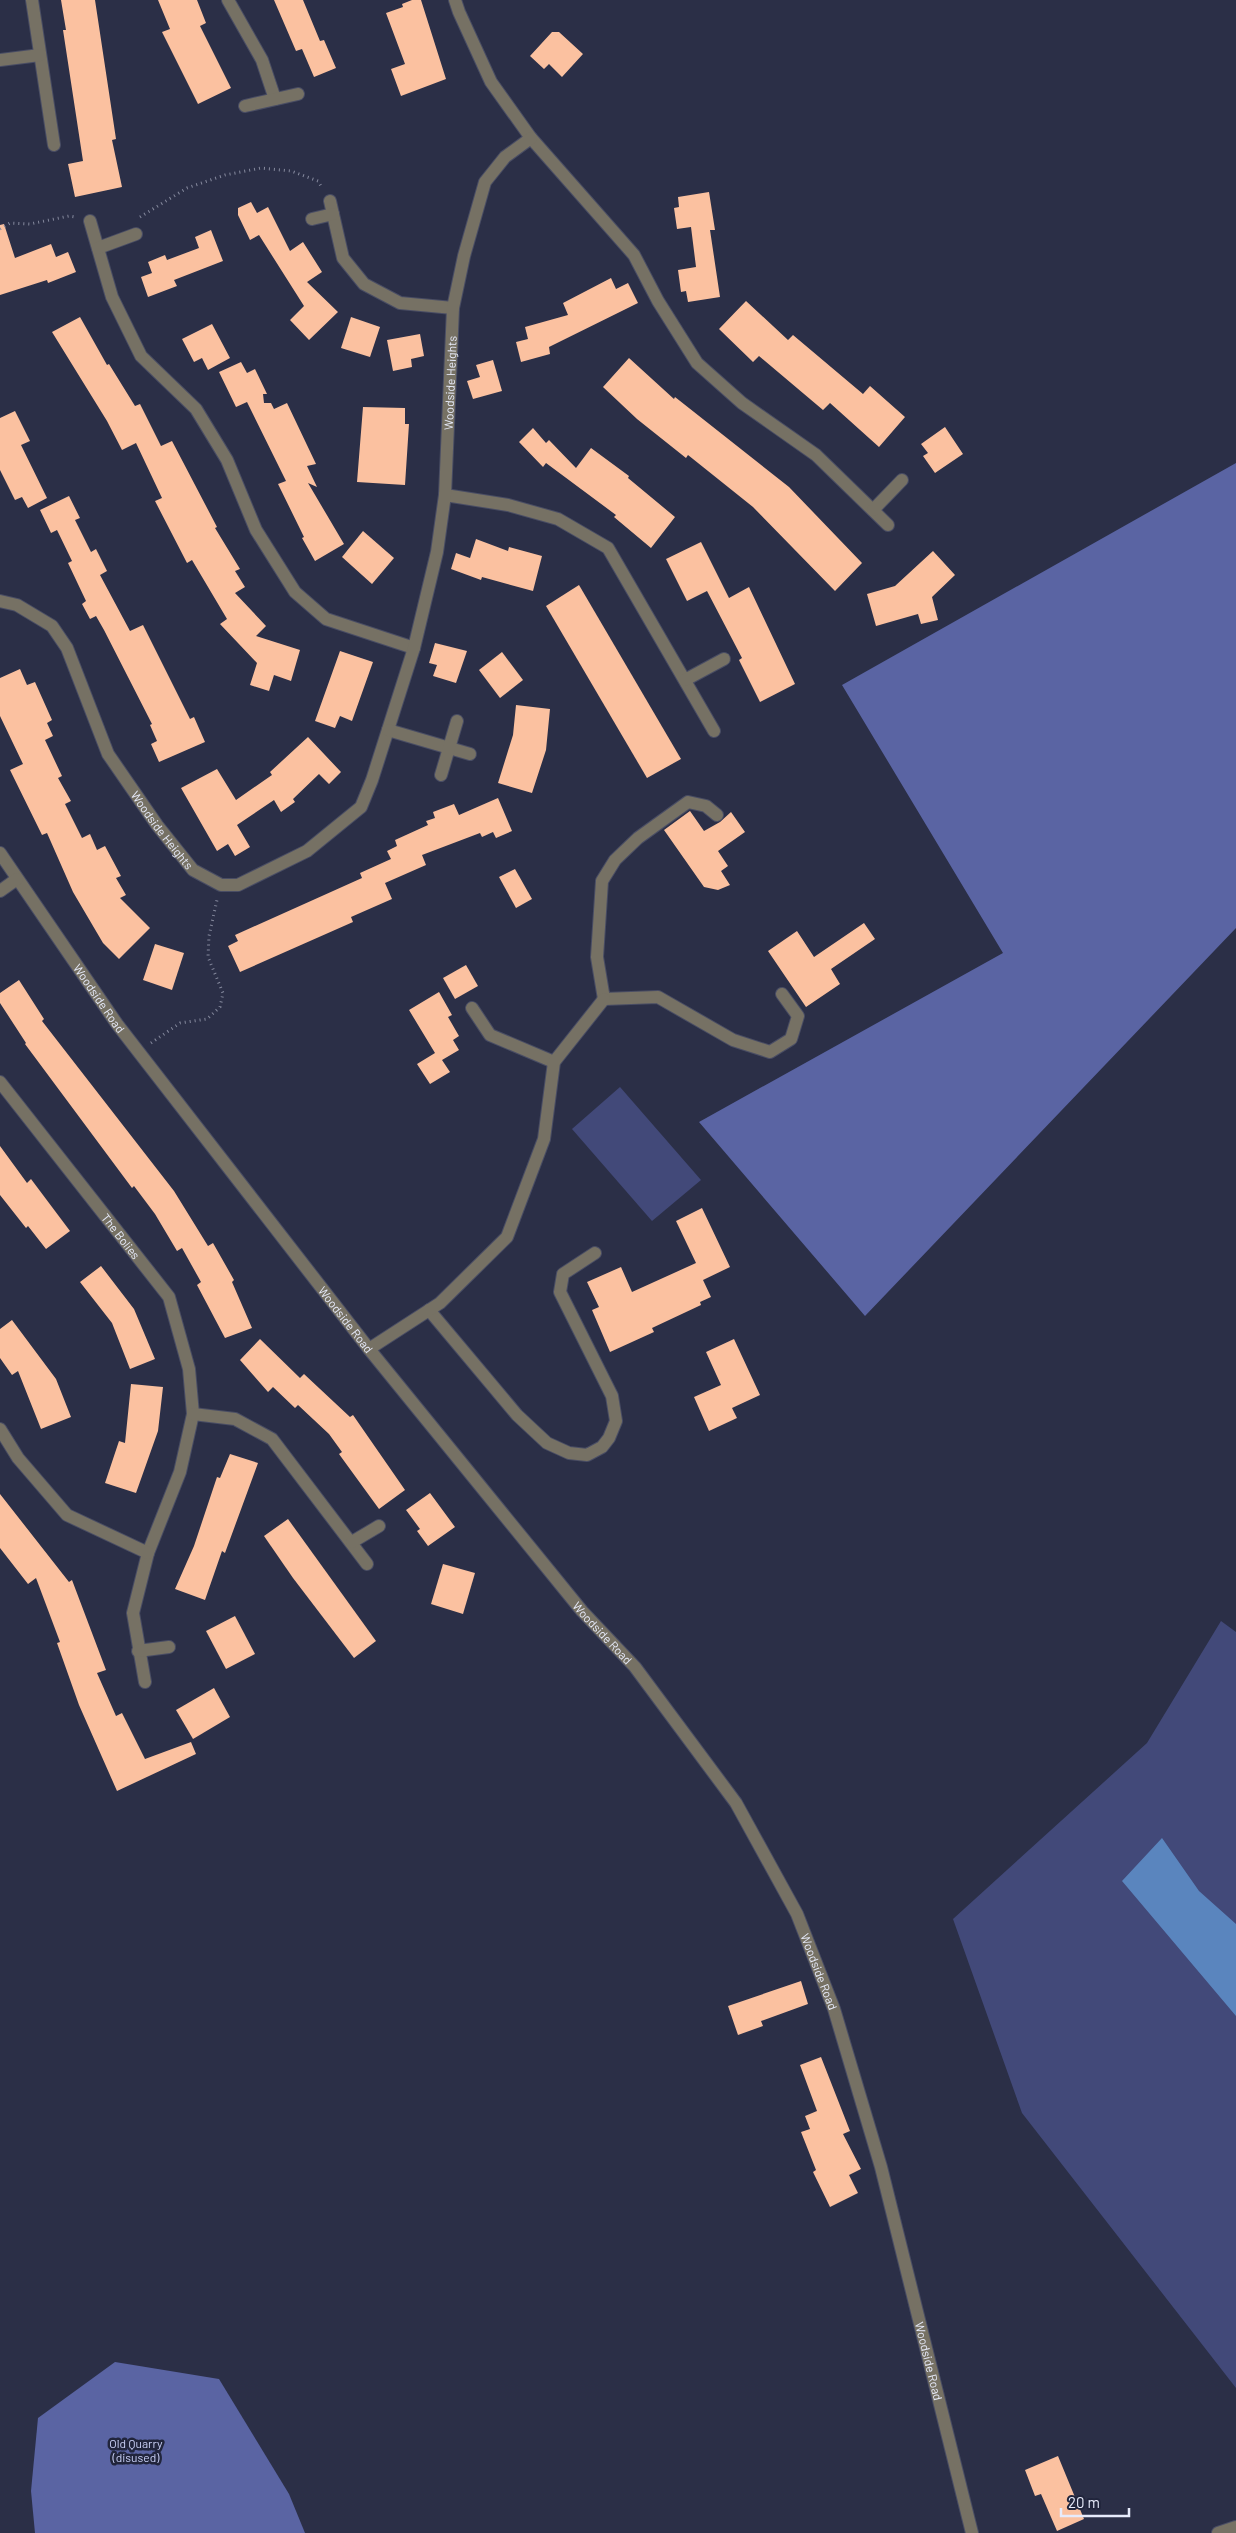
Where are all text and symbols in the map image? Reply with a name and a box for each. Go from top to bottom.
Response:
street label: Woodside Heights [441,335,459,430]
street label: Woodside Heights [129,788,197,872]
street label: Woodside Road [71,961,128,1035]
street label: The Bolies [99,1211,143,1262]
street label: Woodside Road [316,1283,376,1355]
street label: Woodside Road [570,1599,635,1667]
street label: Woodside Road [798,1932,841,2012]
street label: Woodside Road [913,2320,946,2402]
park label: Old Quarry (disused) [109,2436,163,2464]
scale bar [1061,2486,1128,2518]
text: 20 m [1068,2493,1100,2511]

